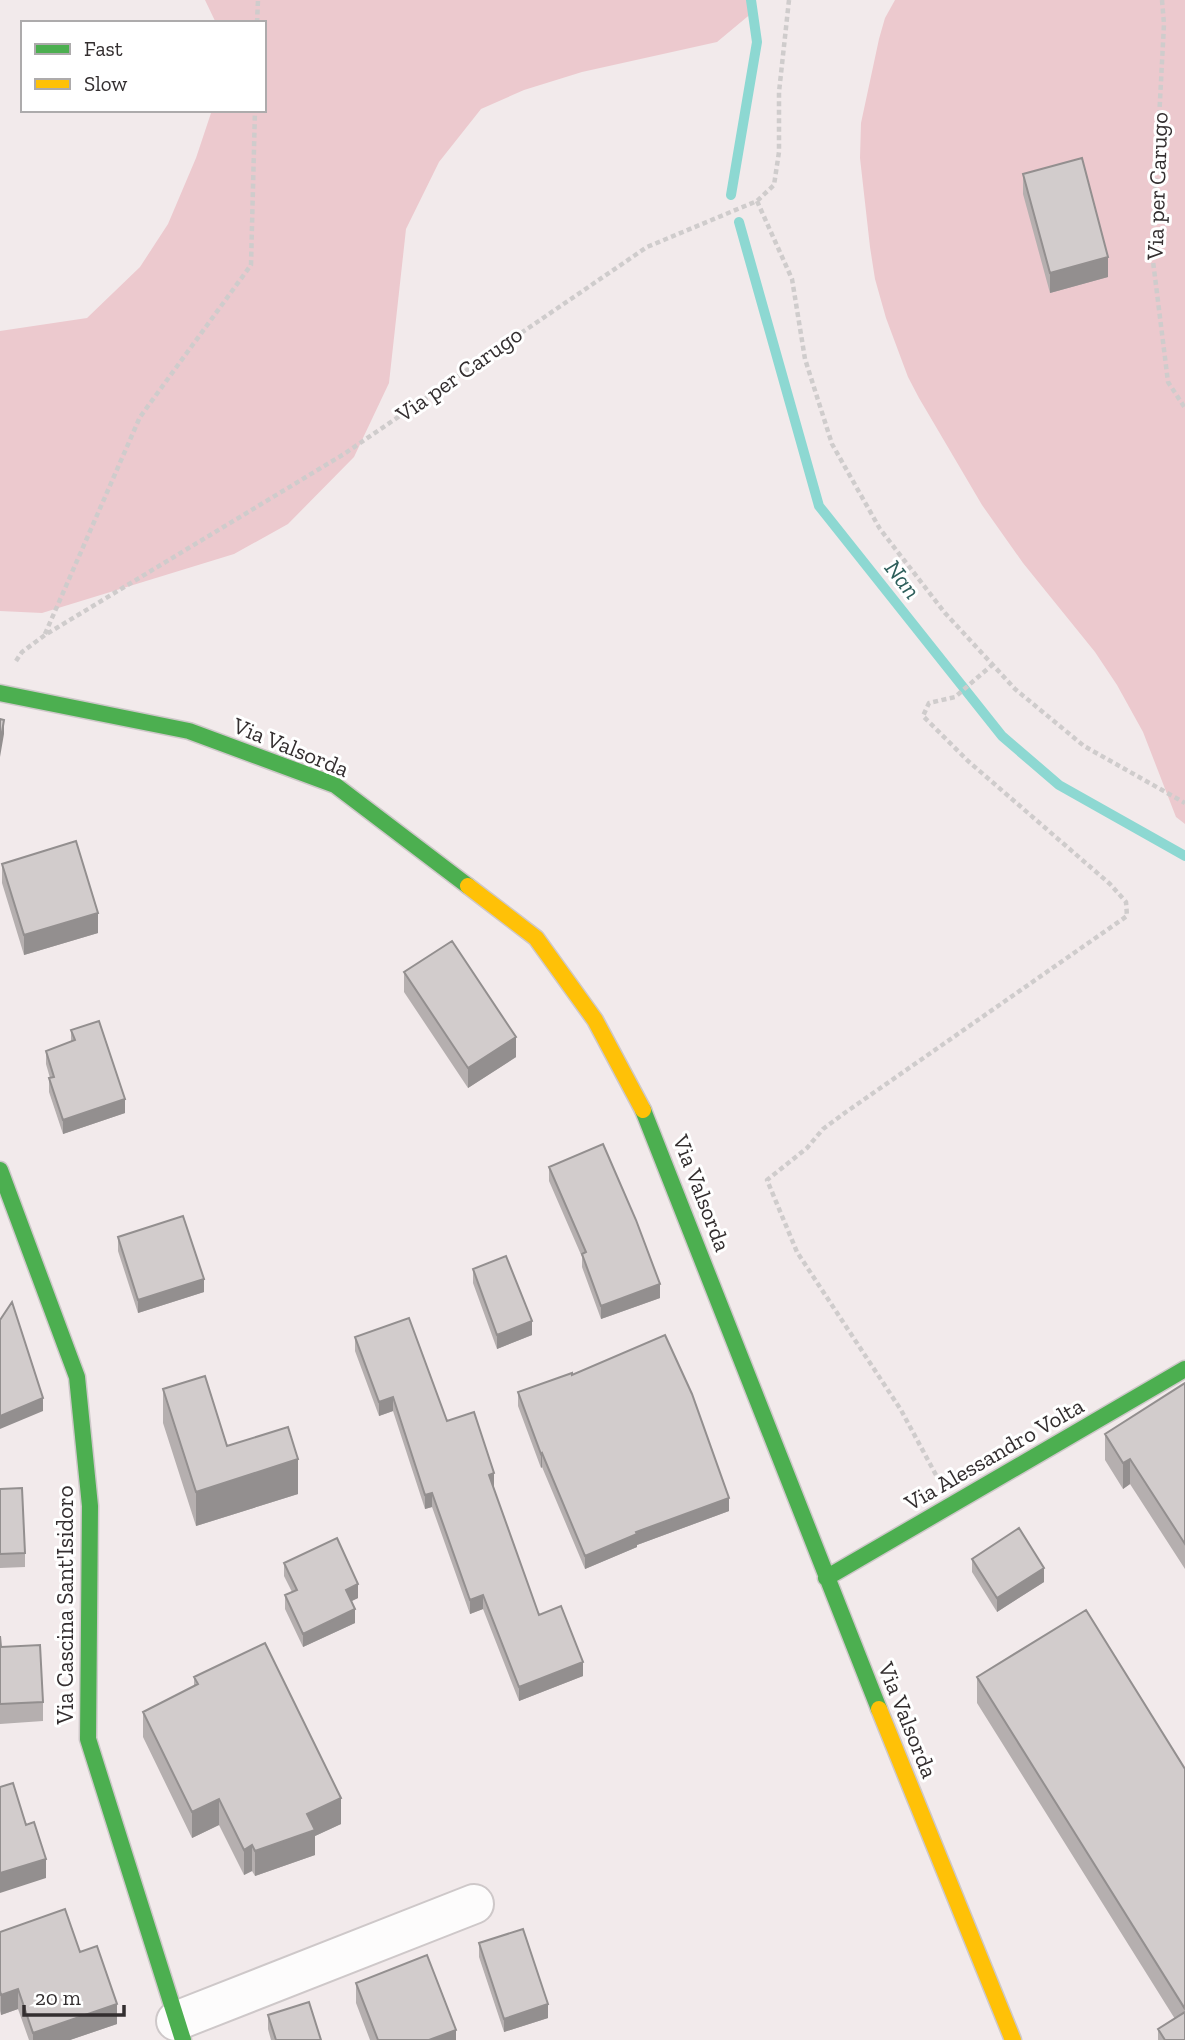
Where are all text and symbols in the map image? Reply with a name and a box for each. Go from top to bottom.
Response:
legend [21,21,266,112]
text: Fast [84,36,123,61]
text: Slow [84,71,127,96]
street label: Via per Carugo [1140,111,1174,262]
street label: Via per Carugo [389,320,528,429]
water label: Nan [879,554,927,604]
street label: Via Valsorda [228,711,353,783]
street label: Via Valsorda [667,1130,737,1255]
street label: Via Alessandro Volta [899,1391,1089,1517]
street label: Via Cascina Sant'Isidoro [51,1486,79,1725]
street label: Via Valsorda [872,1657,944,1782]
scale bar [24,1974,124,2018]
text: 20 m [35,1985,81,2010]

